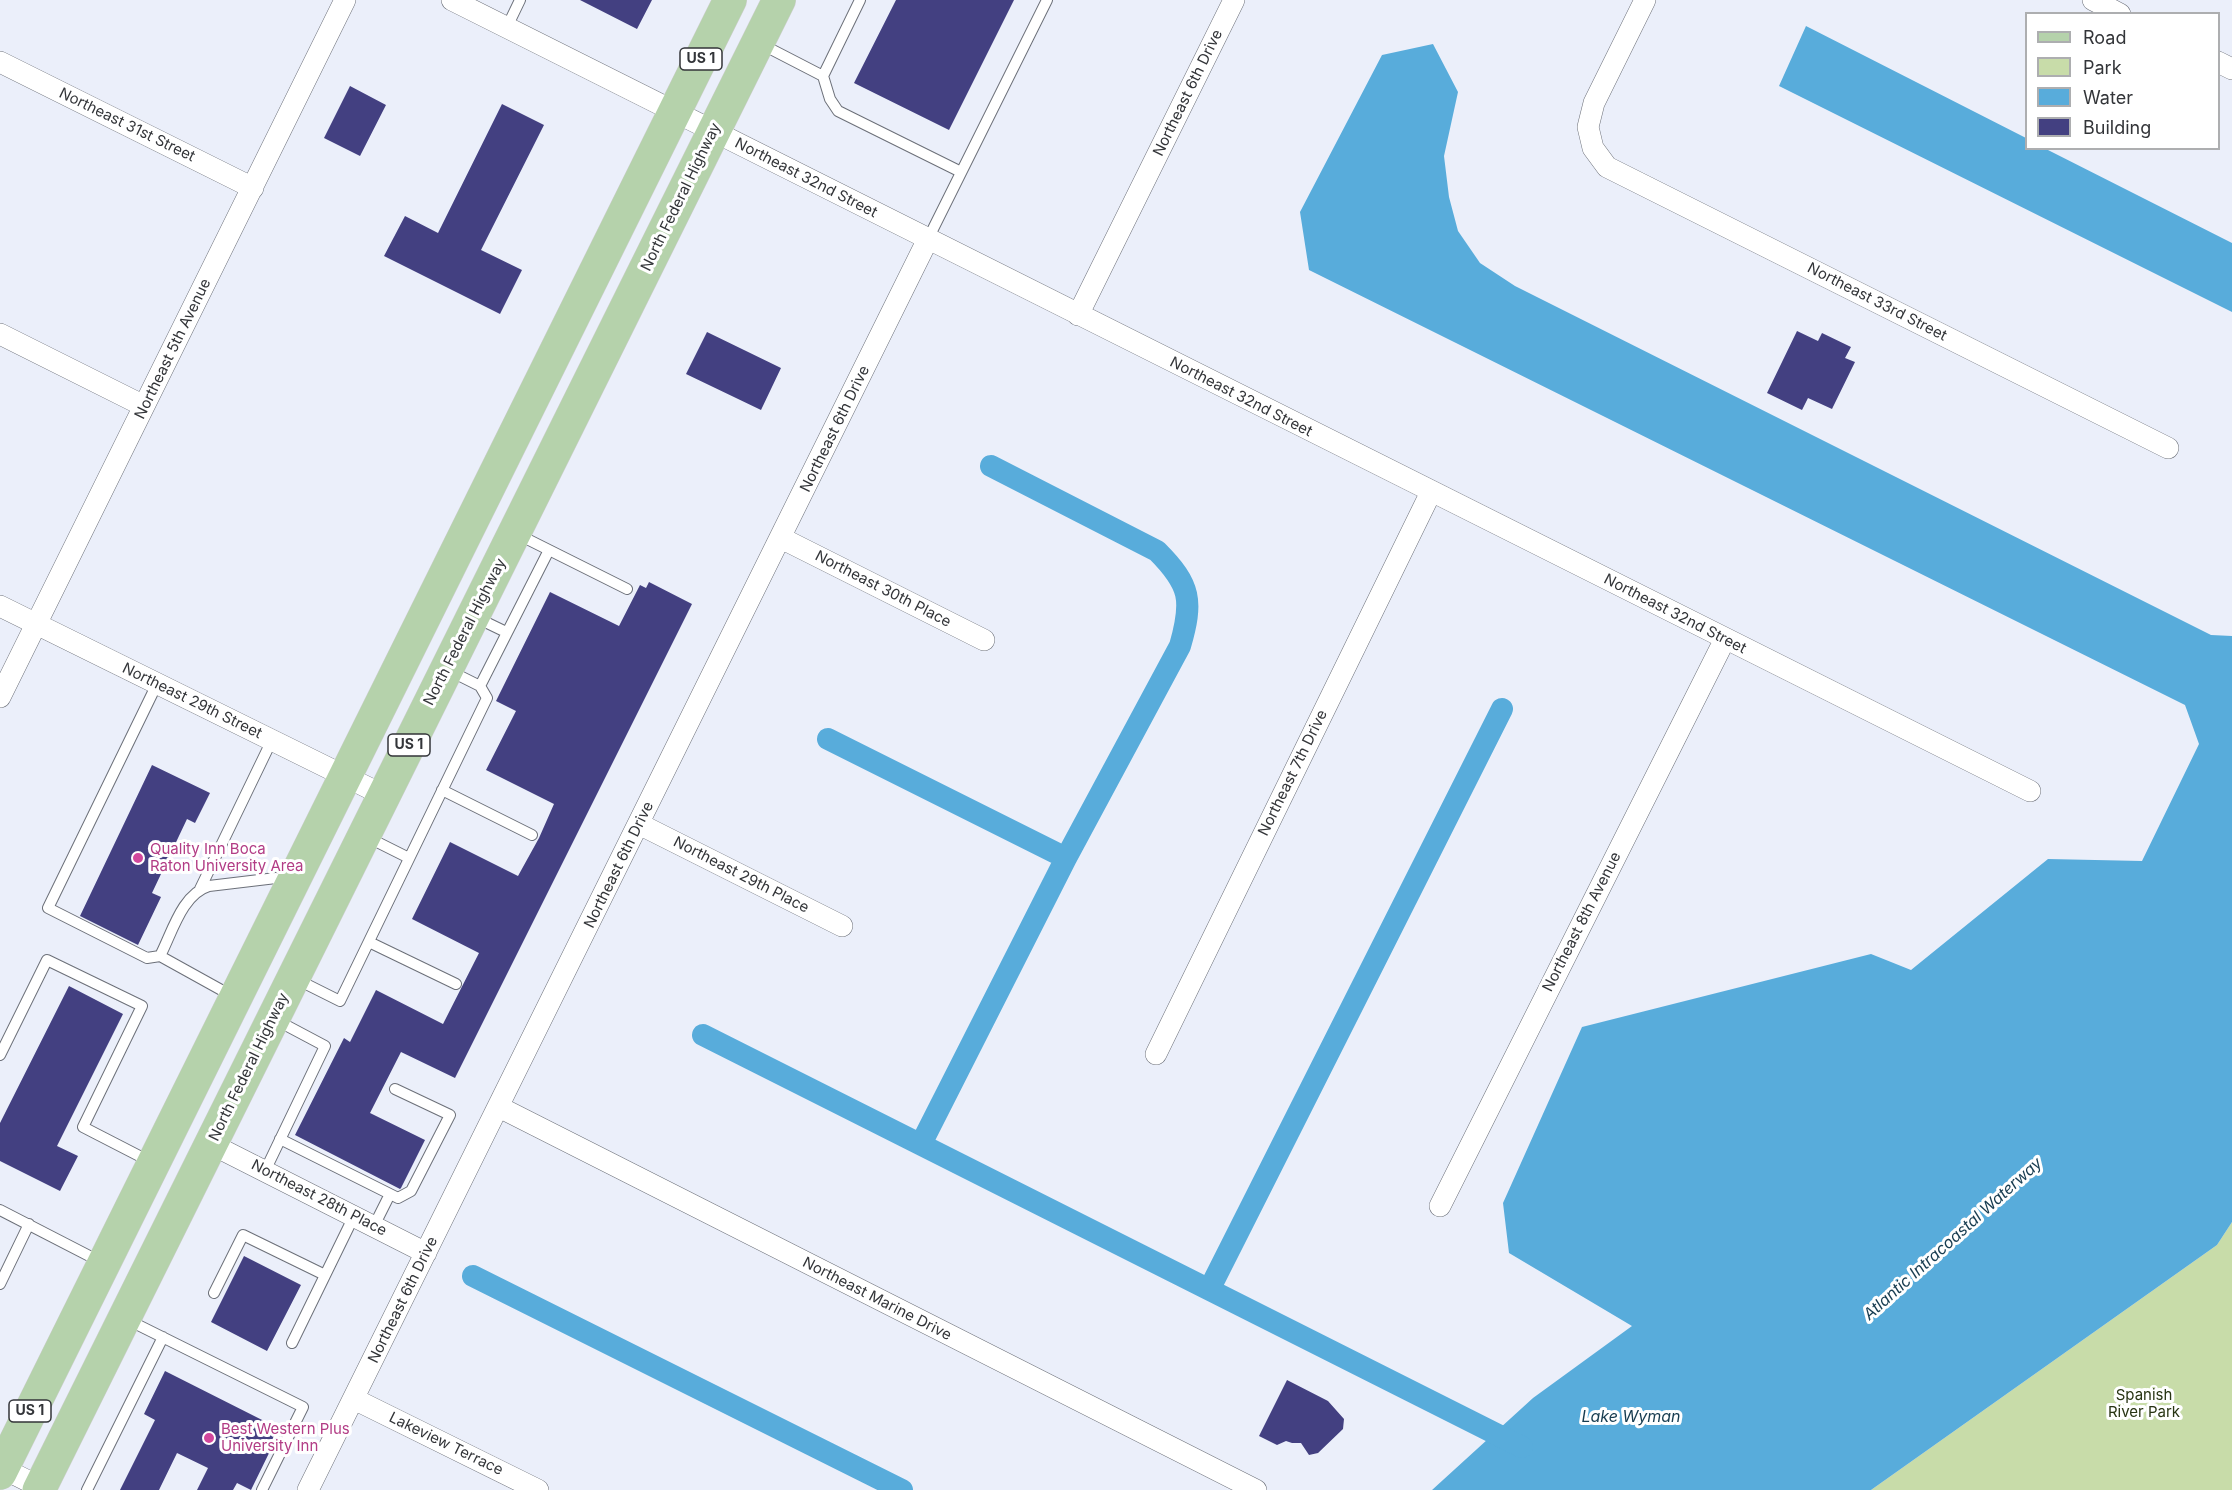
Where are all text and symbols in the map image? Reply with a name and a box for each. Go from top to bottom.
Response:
legend [2025,12,2220,150]
street label: Northeast 6th Drive [1149,27,1227,159]
text: Road [2083,27,2126,48]
road number: US 1 [680,48,722,70]
text: Park [2083,57,2122,78]
street label: Northeast 31st Street [56,84,198,166]
text: Water [2083,87,2133,108]
text: Building [2083,117,2151,138]
street label: North Federal Highway [637,120,725,274]
street label: Northeast 32nd Street [732,134,880,222]
street label: Northeast 33rd Street [1804,259,1950,345]
street label: Northeast 5th Avenue [131,276,215,422]
street label: Northeast 32nd Street [1167,353,1315,441]
street label: Northeast 6th Drive [796,363,874,495]
street label: Northeast 30th Place [812,547,954,631]
street label: North Federal Highway [420,555,510,709]
street label: Northeast 32nd Street [1601,570,1749,658]
street label: Northeast 29th Street [119,659,265,743]
street label: Northeast 7th Drive [1255,707,1331,839]
road number: US 1 [388,734,430,756]
street label: Northeast 6th Drive [580,799,658,931]
street label: Northeast 29th Place [670,833,812,917]
place label: Quality Inn Boca Raton University Area [150,840,303,875]
street label: Northeast 8th Avenue [1539,849,1625,995]
marker: Quality Inn Boca Raton University Area [131,851,145,865]
street label: North Federal Highway [205,990,293,1144]
water label: Atlantic Intracoastal Waterway [1860,1154,2046,1324]
street label: Northeast 28th Place [248,1156,390,1240]
street label: Northeast 6th Drive [364,1234,442,1366]
street label: Northeast Marine Drive [799,1254,955,1344]
park label: Spanish River Park [2108,1386,2180,1421]
road number: US 1 [9,1400,51,1422]
water label: Lake Wyman [1581,1407,1681,1427]
street label: Lakeview Terrace [386,1409,506,1479]
place label: Best Western Plus University Inn [221,1420,350,1455]
marker: Best Western Plus University Inn [202,1431,216,1445]

